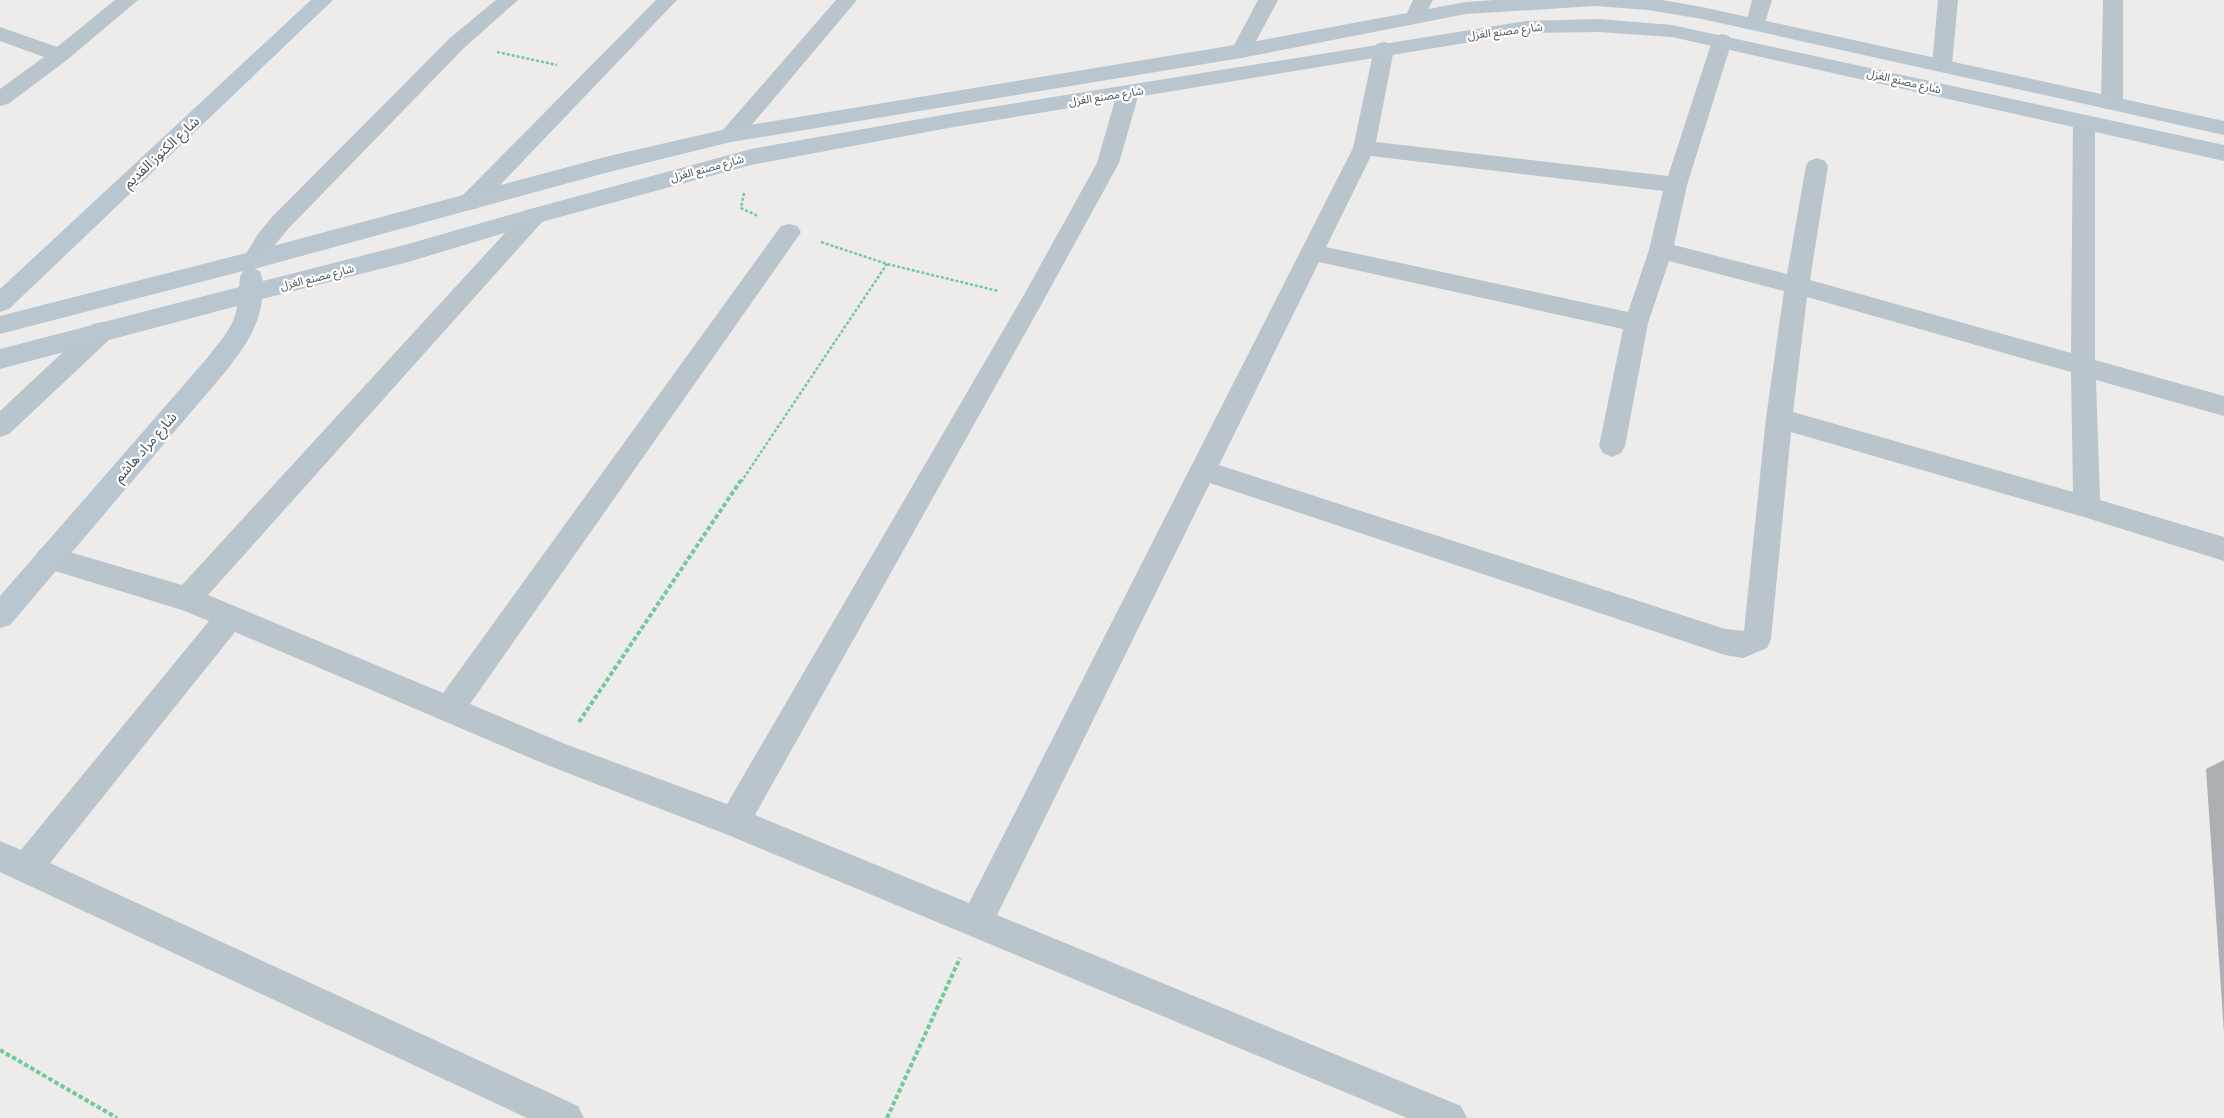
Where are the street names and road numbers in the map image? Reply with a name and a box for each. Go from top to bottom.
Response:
street label: شارع مصنع الغزل [1467,20,1544,44]
street label: شارع مصنع الغزل [1865,67,1943,97]
street label: شارع مصنع الغزل [1068,84,1145,110]
street label: شارع الكنوز القديم [120,113,204,193]
street label: شارع مصنع الغزل [669,152,746,185]
street label: شارع مصنع الغزل [279,262,356,294]
street label: شارع مراد هاشم [110,409,182,487]

